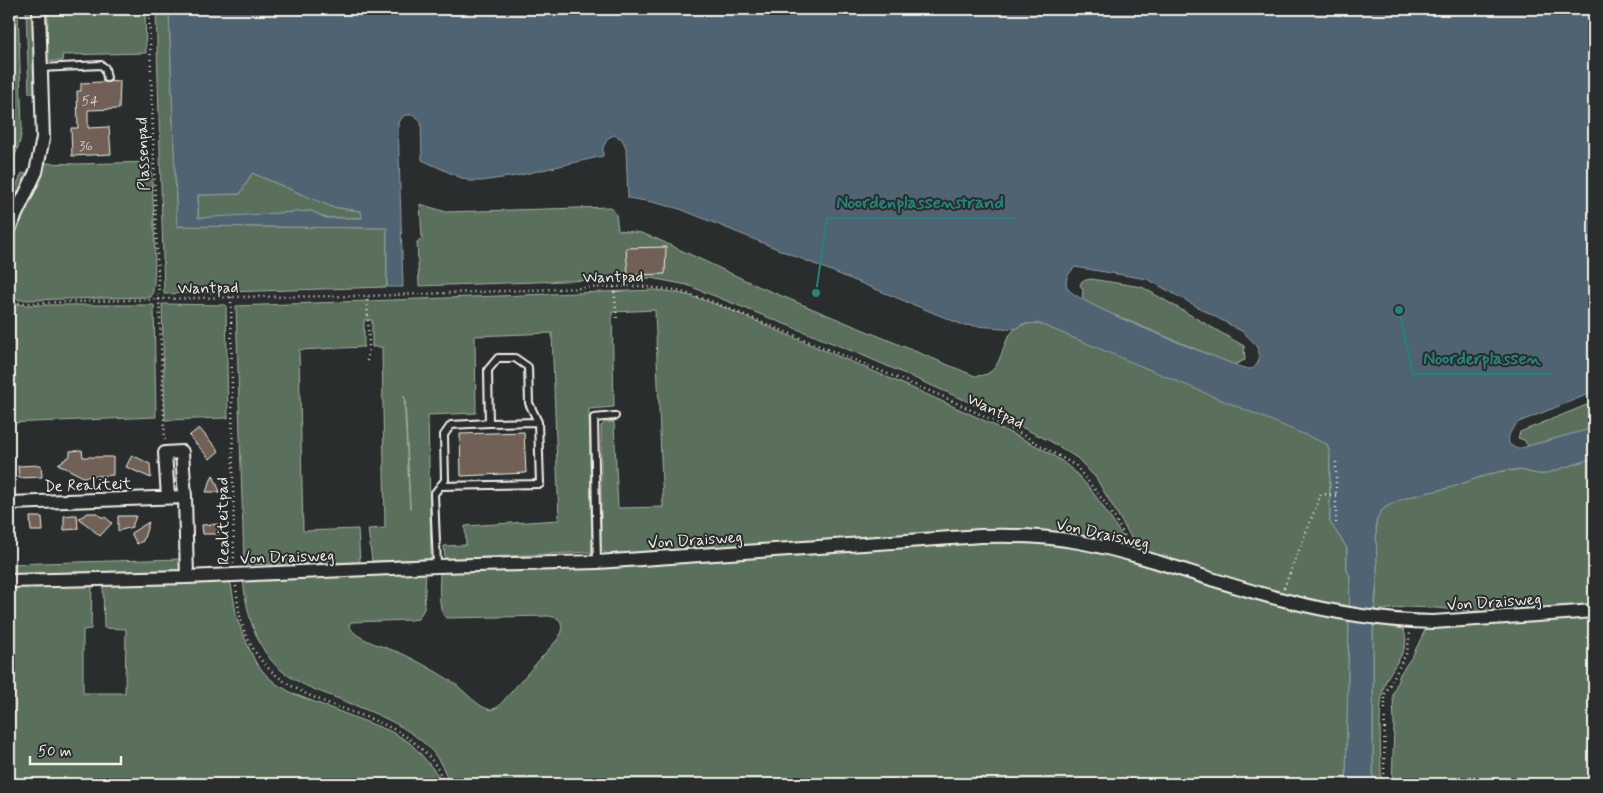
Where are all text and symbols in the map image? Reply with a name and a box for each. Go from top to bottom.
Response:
house number: 54 [82,92,99,110]
street label: Plassenpad [132,117,155,191]
house number: 36 [79,137,93,155]
callout: Noordenplassenstrand [827,185,1014,218]
text: Noordenplassenstrand [836,191,1004,215]
street label: Wantpad [582,266,644,289]
street label: Wantpad [177,277,239,300]
callout: Noorderplassen [1413,341,1550,374]
text: Noorderplassen [1423,347,1542,371]
street label: Wantpad [963,389,1027,434]
street label: De Realiteit [44,473,133,498]
street label: Realiteitpad [212,477,235,565]
street label: Von Draisweg [1054,514,1151,555]
street label: Von Draisweg [647,527,743,554]
street label: Von Draisweg [239,545,335,570]
street label: Von Draisweg [1446,589,1542,616]
scale bar [30,733,121,765]
text: 50 m [38,742,72,762]

